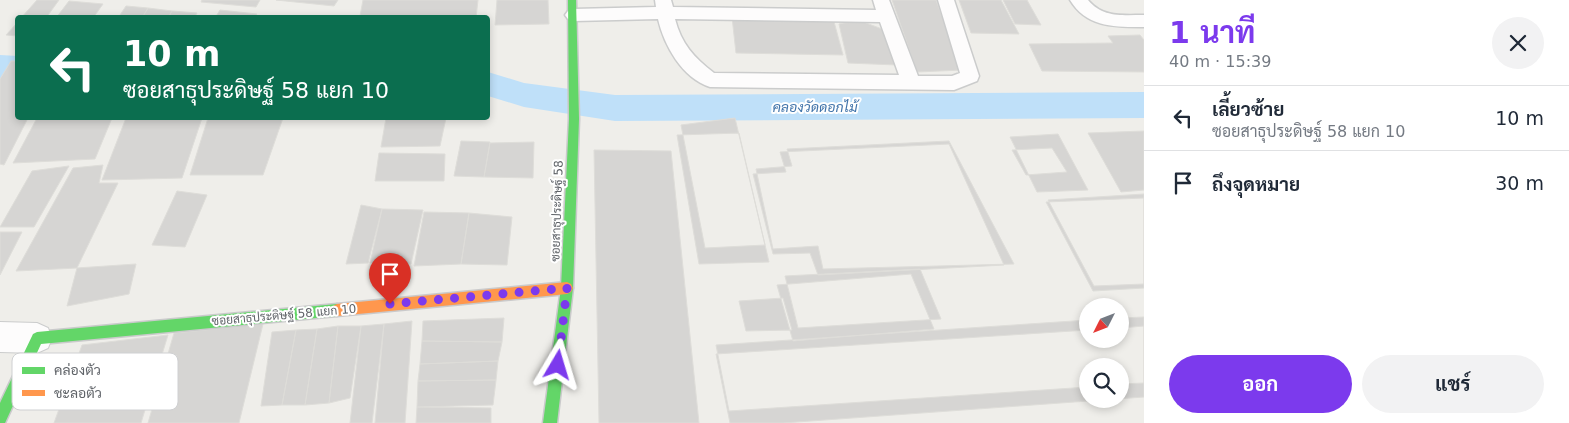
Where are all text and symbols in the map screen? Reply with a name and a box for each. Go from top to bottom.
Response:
text: 1 นาที [1169,15,1255,50]
button: close [1492,17,1544,69]
text: 10 m [123,34,220,74]
icon: left [40,35,105,100]
text: 40 m · 15:39 [1169,52,1271,71]
text: ซอยสาธุประดิษฐ์ 58 แยก 10 [123,78,389,103]
text: เลี้ยวซ้าย [1212,98,1284,120]
water label: คลองวัดดอกไม้ [772,99,861,115]
icon: left [1169,104,1197,132]
text: 10 m [1495,107,1544,129]
text: ซอยสาธุประดิษฐ์ 58 แยก 10 [1212,122,1405,141]
street label: ซอยสาธุประดิษฐ์ 58 [547,160,568,262]
icon: arrive [1169,169,1197,197]
text: 30 m [1495,172,1544,194]
text: ถึงจุดหมาย [1212,173,1300,195]
pin [369,253,411,304]
icon: arrive [376,260,404,288]
north arrow [1079,298,1129,348]
map controls [1079,298,1129,408]
street label: ซอยสาธุประดิษฐ์ 58 แยก 10 [211,301,357,330]
position arrow [531,338,583,390]
legend [12,353,178,410]
button: ออก [1169,355,1352,413]
button: แชร์ [1362,355,1544,413]
button: search [1079,358,1129,408]
text: คล่องตัว [54,362,101,378]
text: ชะลอตัว [54,385,102,401]

